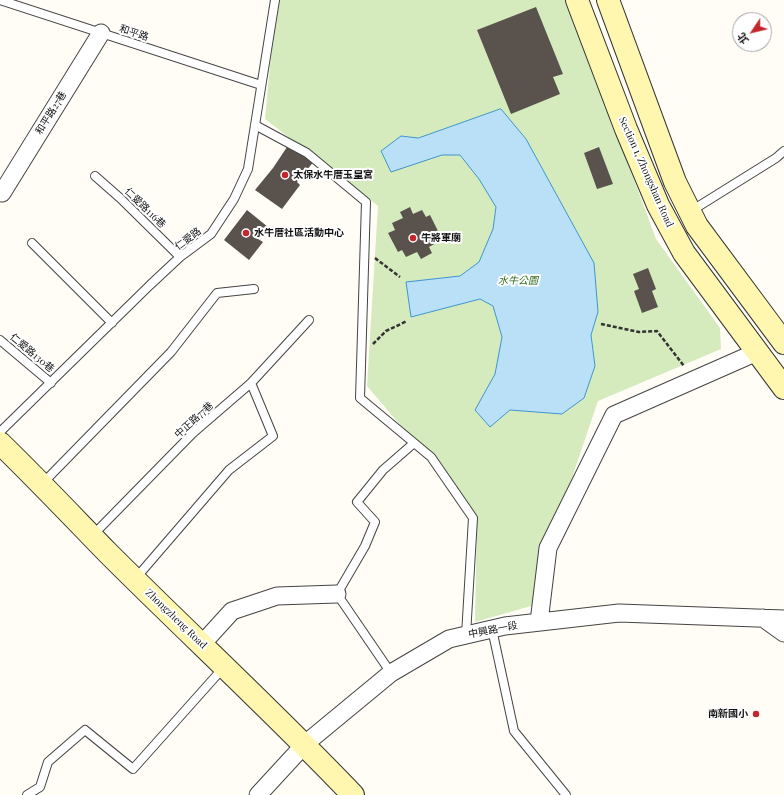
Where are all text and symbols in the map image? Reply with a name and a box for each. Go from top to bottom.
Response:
north arrow [732,12,772,52]
street label: 和平路 [118,23,150,43]
text: 北 [733,30,752,47]
street label: 和平路27巷 [33,89,69,137]
street label: Section 1, Zhongshan Road [616,115,676,229]
place label: 太保水牛厝玉皇宮 [293,169,373,181]
marker: 太保水牛厝玉皇宮 [280,170,290,180]
street label: 仁愛路116巷 [122,185,168,231]
street label: 仁愛路 [172,225,204,253]
place label: 水牛厝社區活動中心 [254,227,344,239]
marker: 水牛厝社區活動中心 [241,228,251,238]
place label: 牛將軍廟 [421,232,461,244]
marker: 牛將軍廟 [408,233,418,243]
park label: 水牛公園 [498,275,538,287]
street label: 仁愛路130巷 [7,331,57,375]
street label: 中正路77巷 [172,399,216,441]
street label: Zhongzheng Road [143,587,209,651]
street label: 中興路一段 [467,619,519,641]
place label: 南新國小 [708,708,748,720]
marker: 南新國小 [751,709,761,719]

